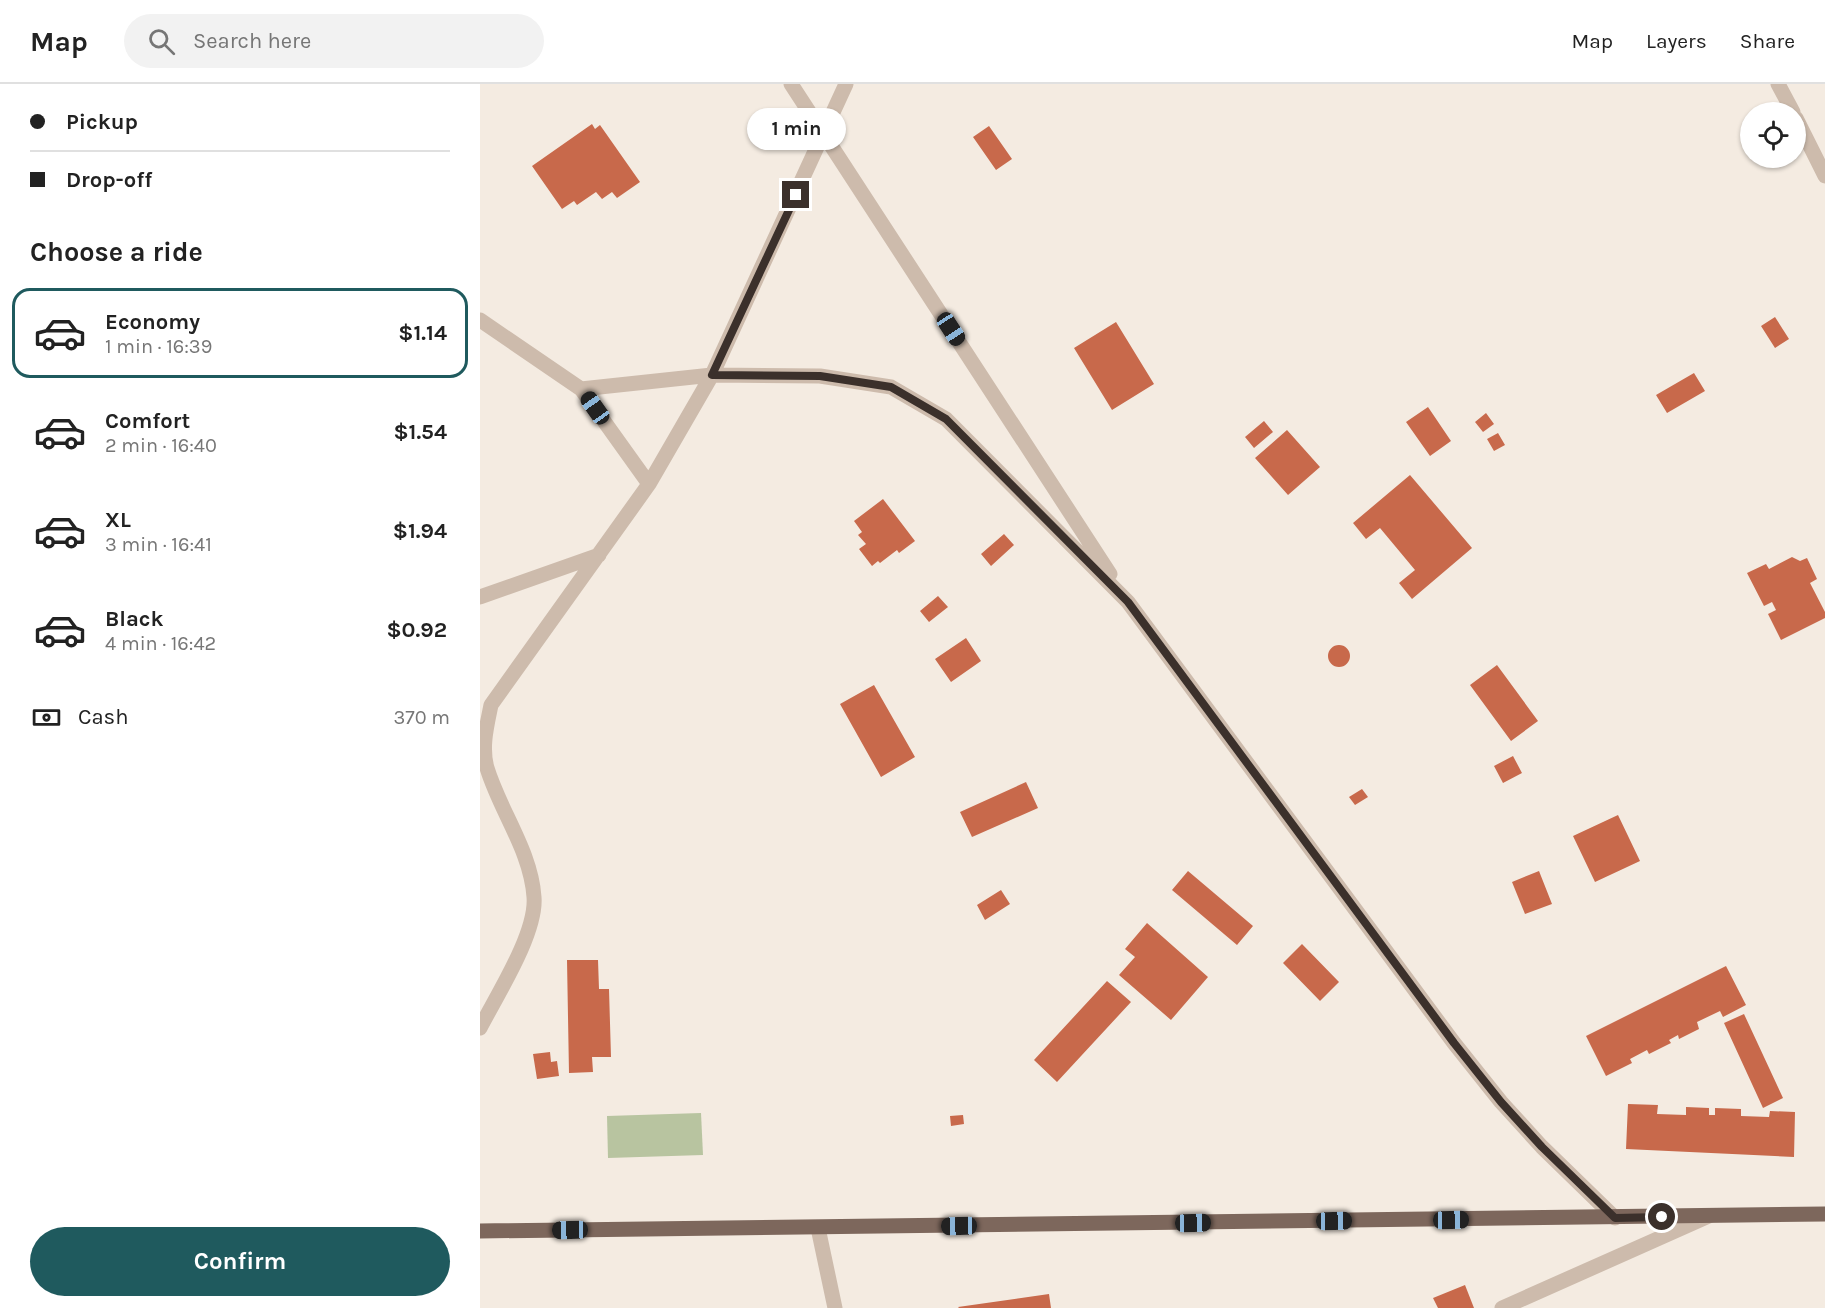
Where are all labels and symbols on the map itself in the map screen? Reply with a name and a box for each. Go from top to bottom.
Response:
callout: 1 min [746,108,846,150]
route end [782,181,809,208]
car [934,309,968,349]
car [577,388,613,428]
route start [1648,1203,1675,1230]
car [1433,1211,1469,1229]
car [1316,1212,1352,1230]
car [1175,1214,1211,1232]
car [941,1217,977,1235]
car [552,1221,588,1239]

